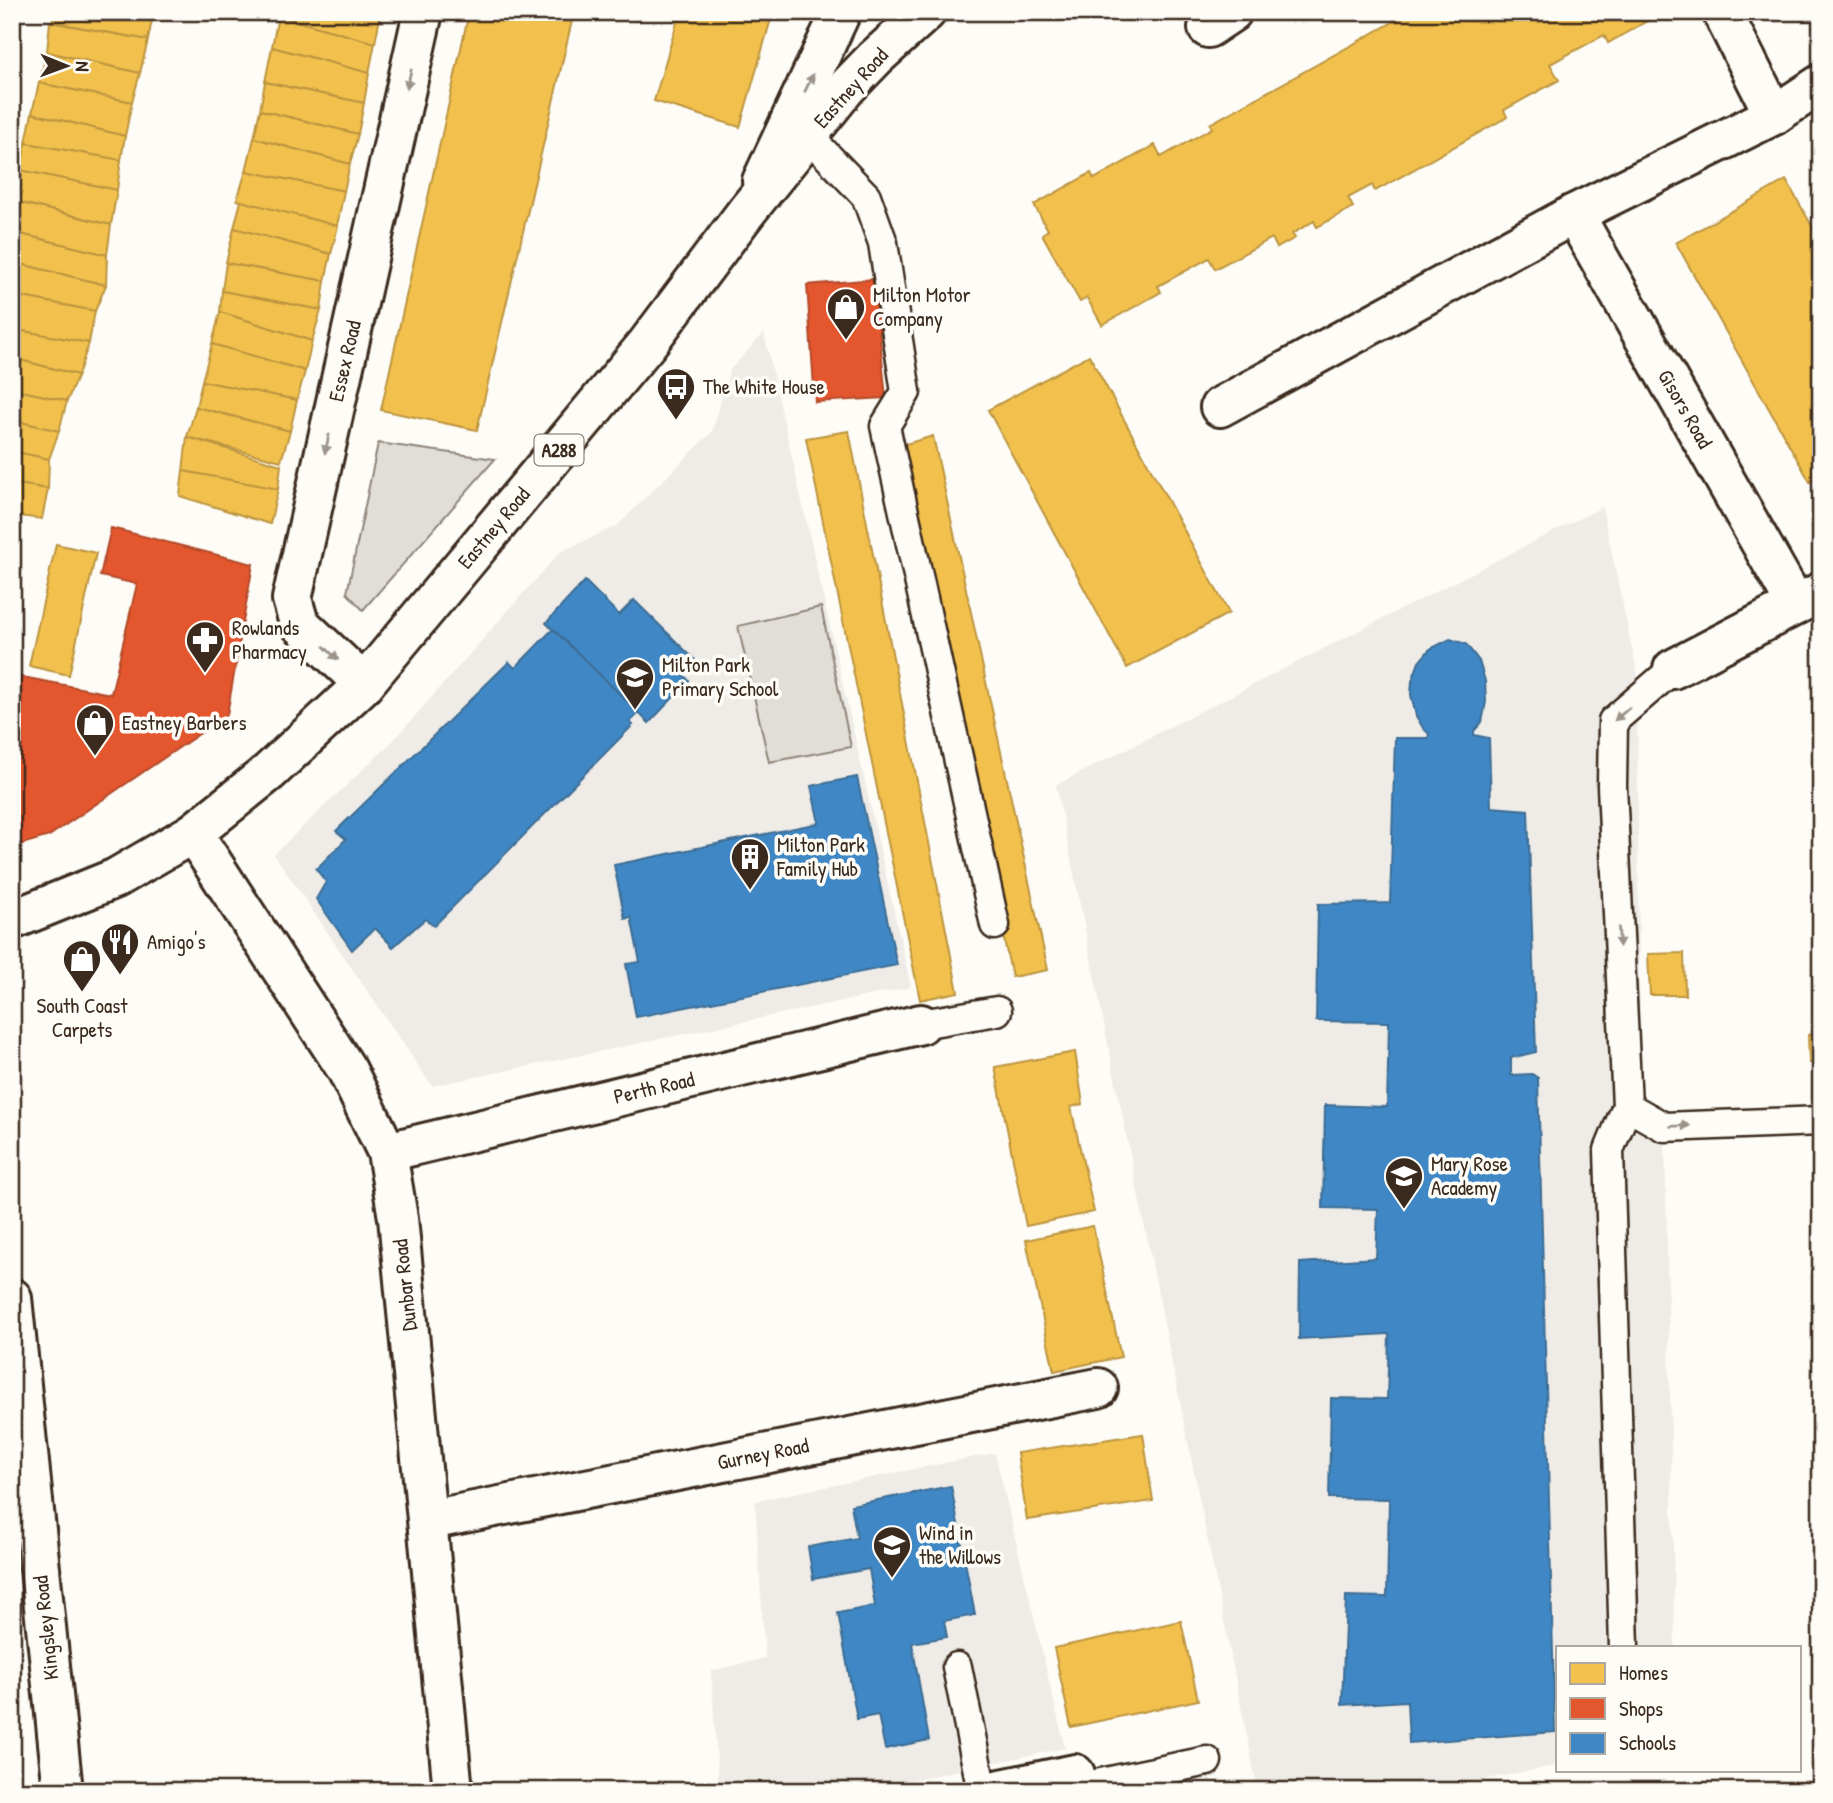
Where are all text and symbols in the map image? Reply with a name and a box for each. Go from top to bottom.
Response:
north arrow [32,32,102,102]
street label: Eastney Road [807,41,894,134]
text: N [70,61,96,72]
one-way arrow [403,68,414,90]
one-way arrow [803,73,814,93]
place label: Milton Motor Company [873,280,971,333]
shop icon: Milton Motor Company [825,286,867,341]
street label: Essex Road [321,317,368,404]
street label: Gisors Road [1651,364,1720,454]
bus stop icon: The White House [655,366,697,421]
place label: The White House [703,372,825,401]
one-way arrow [321,433,332,455]
road number: A288 [534,435,584,466]
street label: Eastney Road [451,481,536,575]
place label: Rowlands Pharmacy [232,613,307,666]
pharmacy icon: Rowlands Pharmacy [184,619,226,674]
one-way arrow [322,645,339,661]
place label: Milton Park Primary School [662,650,779,703]
school or university icon: Milton Park Primary School [614,656,656,711]
shop icon: Eastney Barbers [74,702,116,757]
one-way arrow [1613,706,1631,722]
place label: Eastney Barbers [122,708,247,737]
place label: Milton Park Family Hub [776,830,865,883]
building icon: Milton Park Family Hub [729,836,771,891]
restaurant icon: Amigo's [99,921,141,976]
one-way arrow [1614,926,1625,948]
place label: Amigo's [147,927,206,956]
shop icon: South Coast Carpets [61,938,103,993]
place label: South Coast Carpets [37,991,128,1044]
street label: Perth Road [611,1064,697,1111]
one-way arrow [1669,1121,1691,1132]
place label: Mary Rose Academy [1431,1149,1508,1202]
school or university icon: Mary Rose Academy [1383,1155,1425,1210]
street label: Dunbar Road [385,1238,424,1332]
street label: Gurney Road [715,1430,811,1477]
place label: Wind in the Willows [919,1518,1001,1571]
school or university icon: Wind in the Willows [871,1524,913,1579]
street label: Kingsley Road [26,1574,65,1682]
legend [1556,1646,1801,1772]
text: Homes [1619,1658,1668,1687]
text: Shops [1619,1694,1663,1723]
text: Schools [1619,1728,1676,1757]

